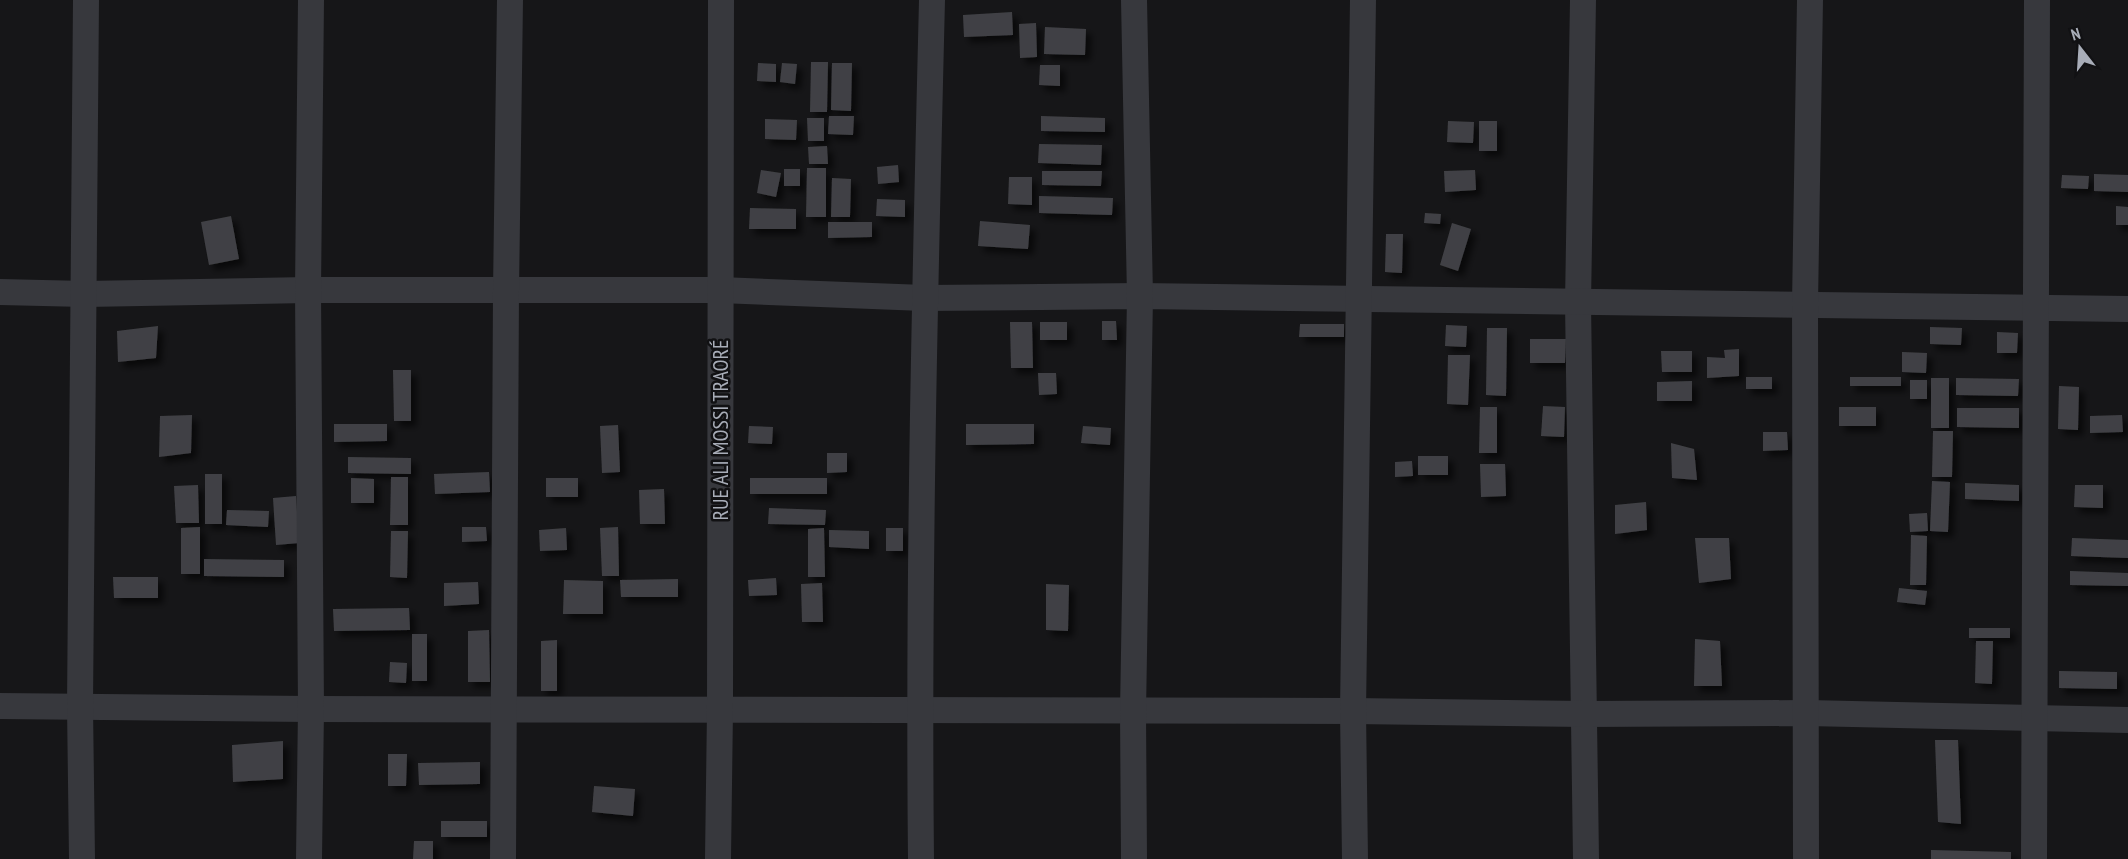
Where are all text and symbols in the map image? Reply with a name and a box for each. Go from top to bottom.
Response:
north arrow [2050,18,2110,78]
text: N [2069,23,2083,44]
street label: RUE ALI MOSSI TRAORÉ [706,340,734,520]

